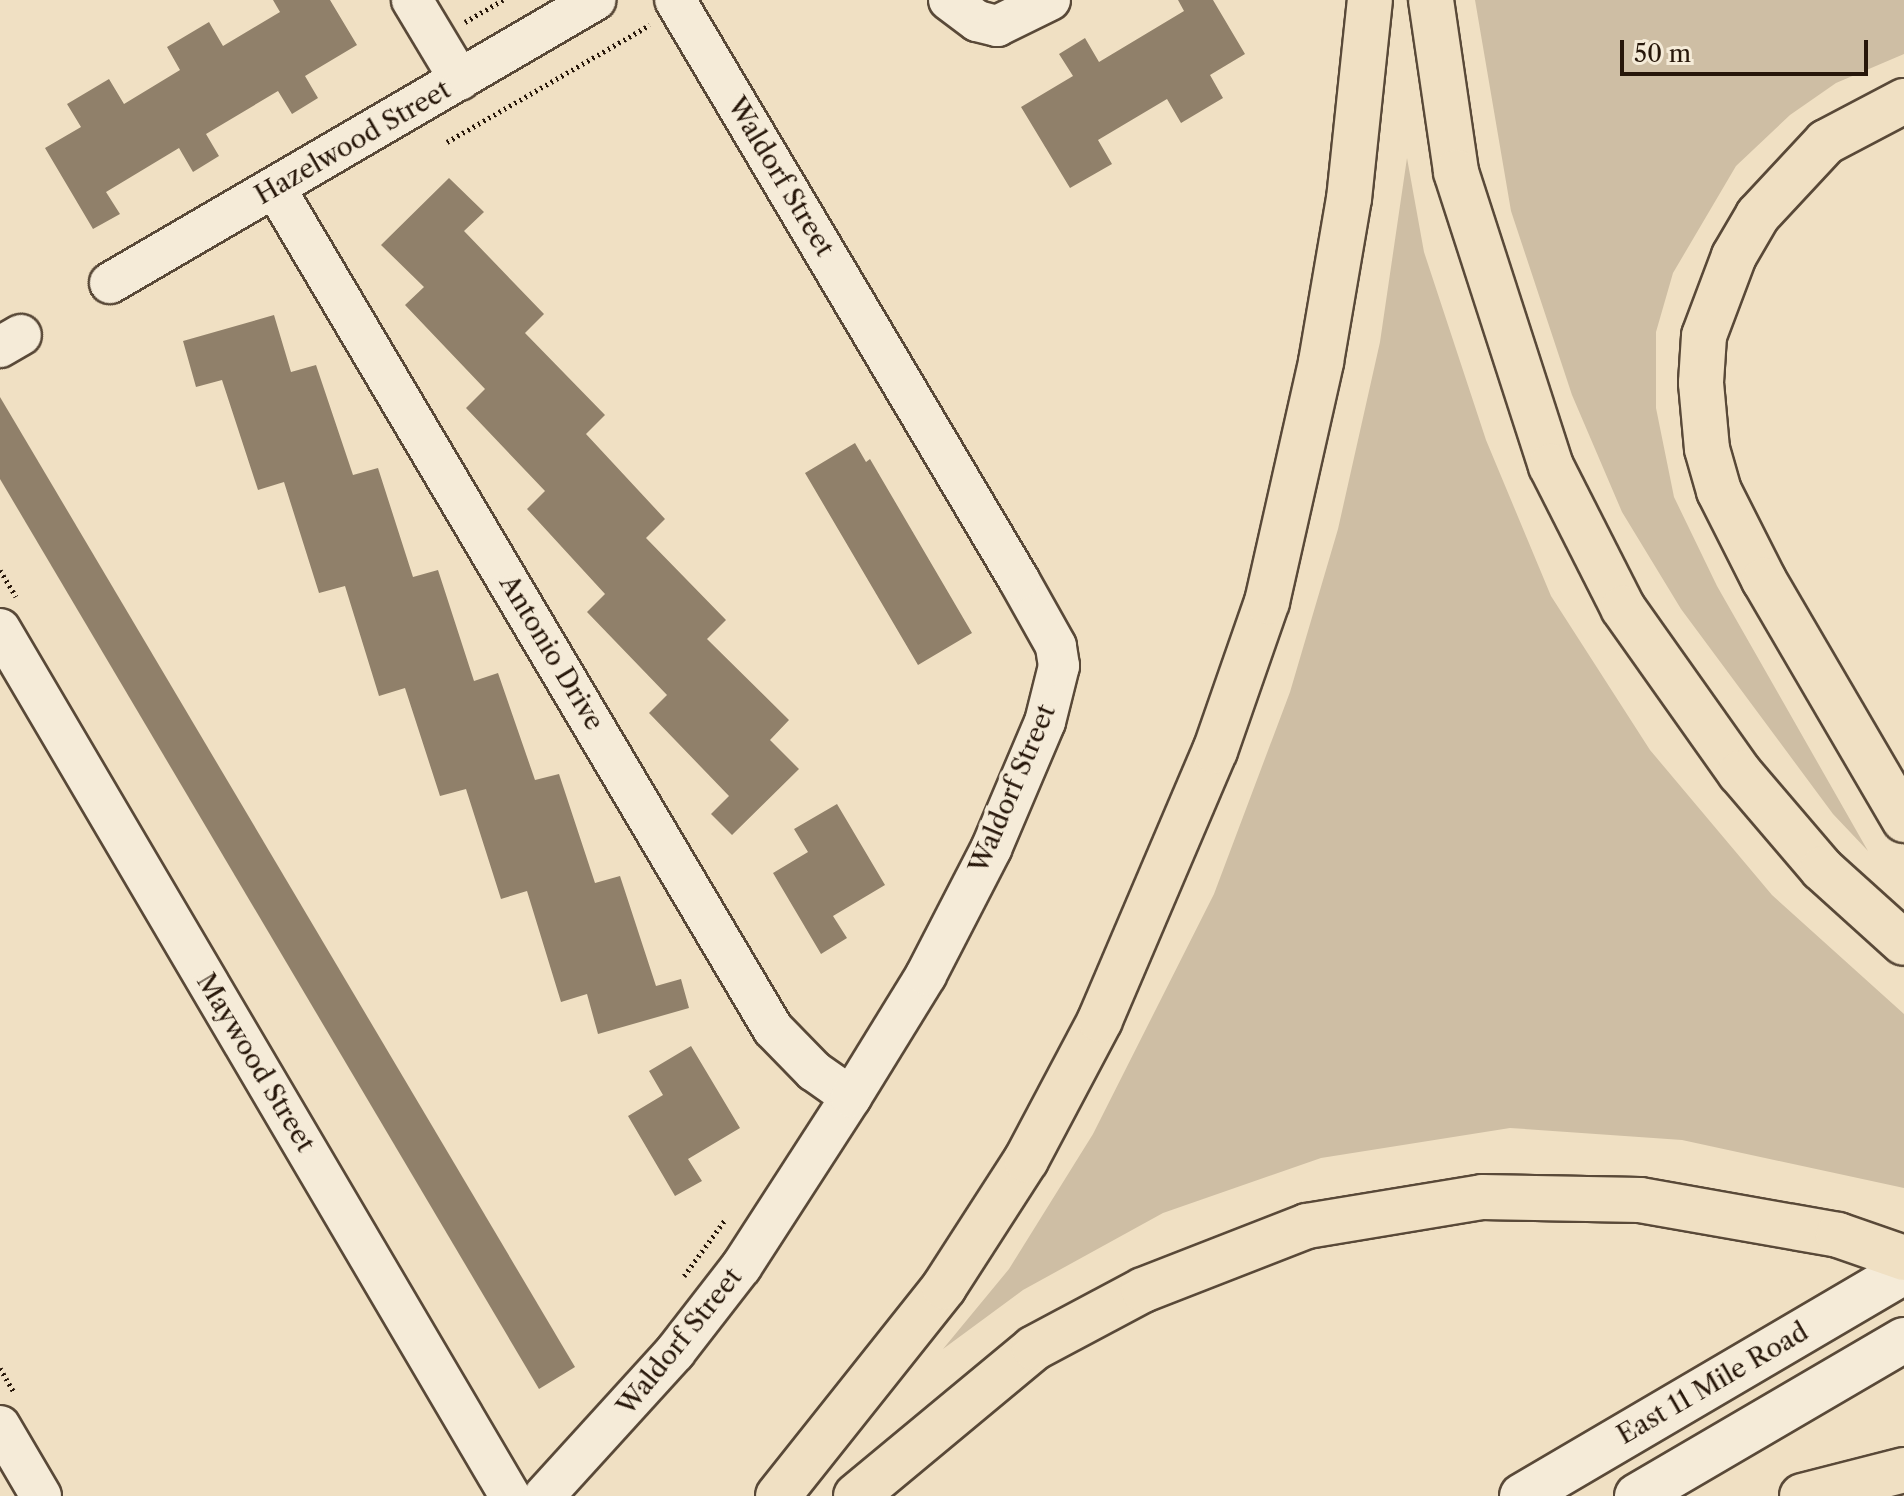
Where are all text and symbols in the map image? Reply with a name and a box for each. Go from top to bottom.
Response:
scale bar [1624,24,1872,74]
text: 50 m [1634,39,1691,68]
street label: Hazelwood Street [250,74,456,212]
street label: Waldorf Street [720,92,840,262]
street label: Antonio Drive [492,570,610,736]
street label: Waldorf Street [963,700,1063,878]
street label: Maywood Street [189,968,321,1158]
street label: Waldorf Street [611,1262,749,1422]
street label: East 11 Mile Road [1612,1317,1814,1451]

